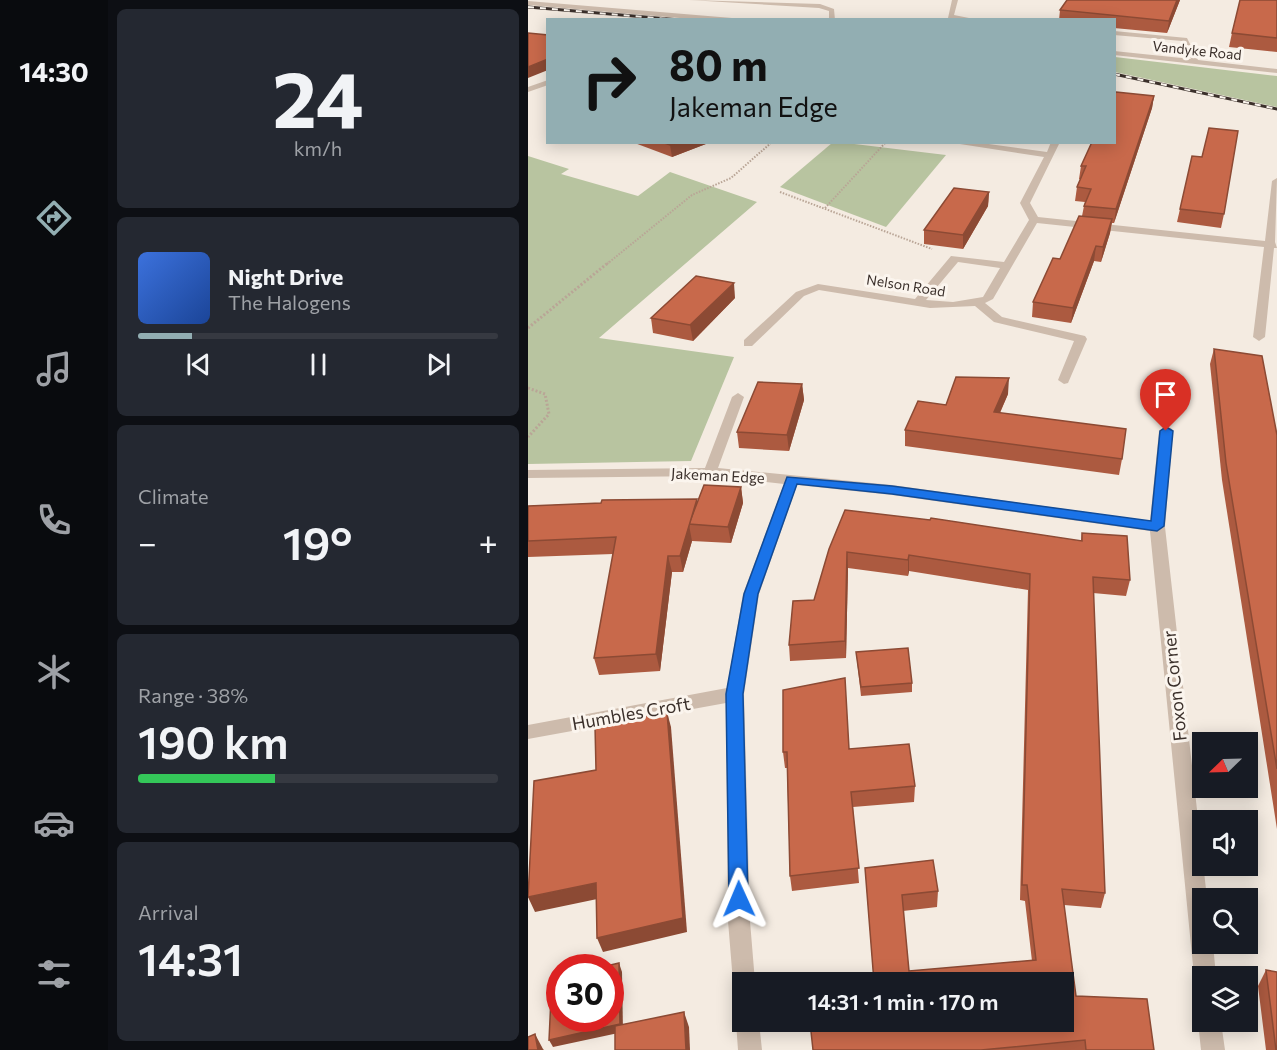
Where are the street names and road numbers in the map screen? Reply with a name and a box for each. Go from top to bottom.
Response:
street label: Vandyke Road [1152,37,1242,63]
street label: Nelson Road [865,270,947,300]
street label: Jakeman Edge [671,464,765,486]
street label: Foxon Corner [1157,630,1191,742]
street label: Humbles Croft [570,692,692,734]

